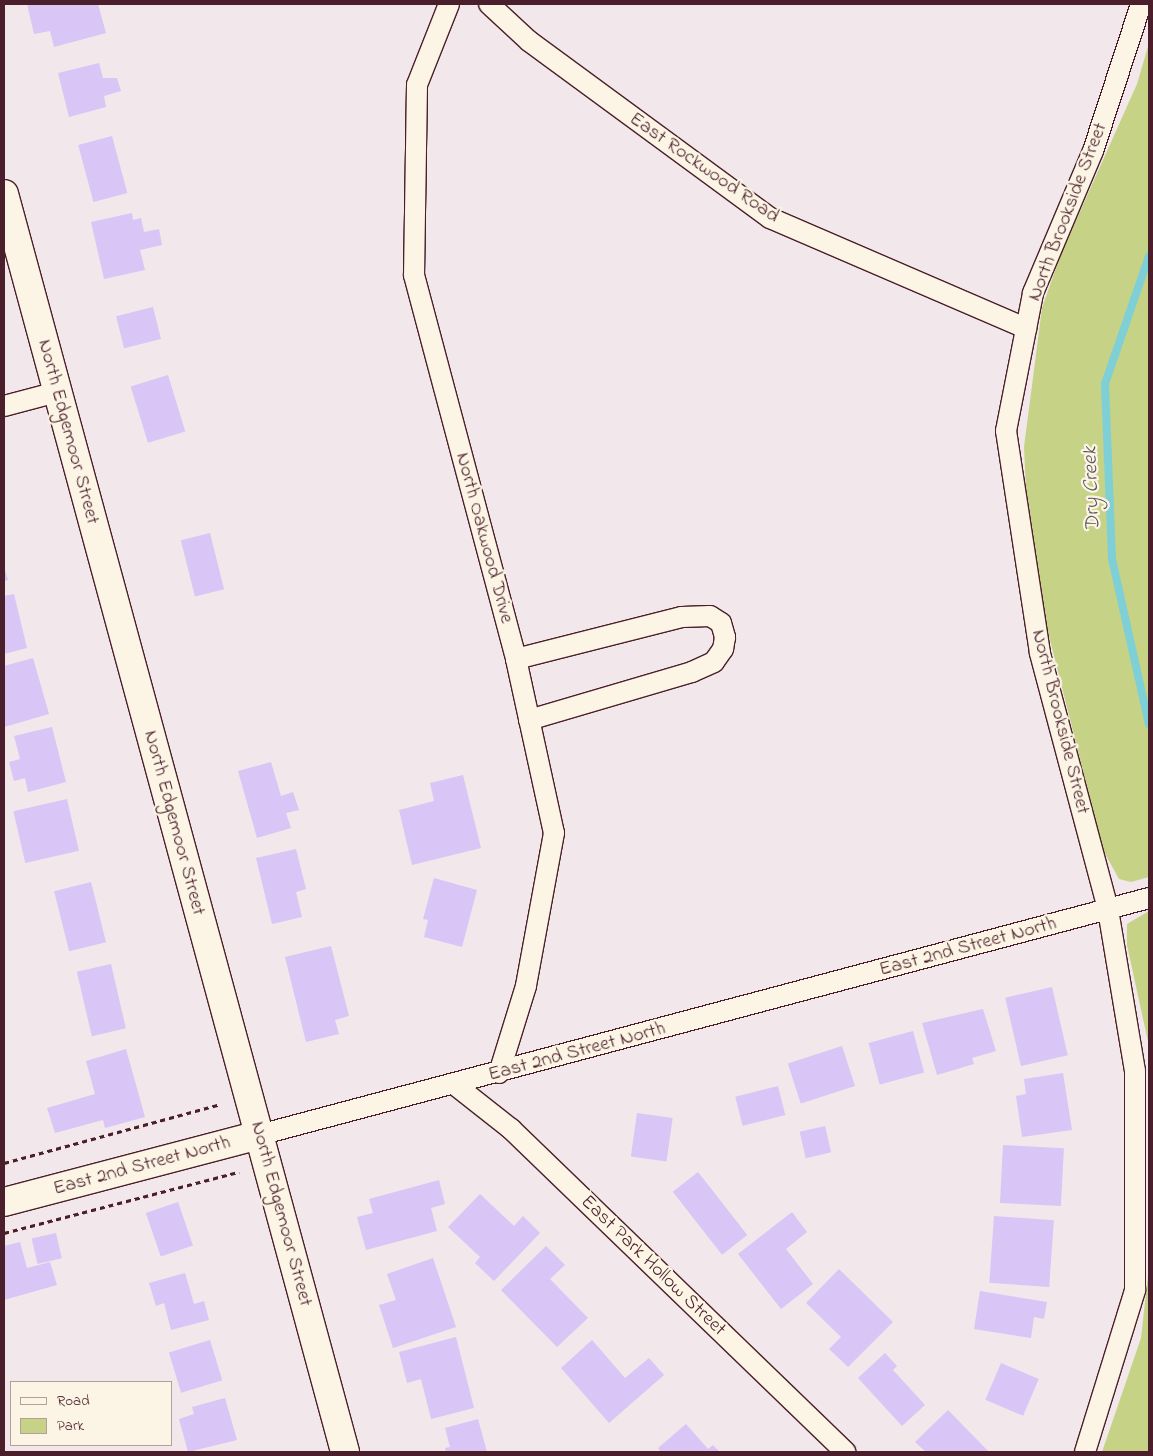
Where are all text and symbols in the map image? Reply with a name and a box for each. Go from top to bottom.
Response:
street label: East Rockwood Road [624,107,784,229]
street label: North Brookside Street [1023,119,1113,305]
street label: North Edgemoor Street [32,337,104,527]
water label: Dry Creek [1078,446,1106,532]
street label: North Oakwood Drive [450,450,518,626]
street label: North Brookside Street [1025,627,1095,817]
street label: North Edgemoor Street [138,728,210,918]
street label: East 2nd Street North [877,912,1059,982]
street label: East 2nd Street North [486,1017,668,1087]
street label: North Edgemoor Street [245,1119,317,1309]
street label: East 2nd Street North [51,1131,233,1201]
street label: East Park Hollow Street [575,1190,731,1342]
legend [10,1381,172,1446]
text: Road [57,1390,90,1412]
text: Park [57,1415,84,1437]

